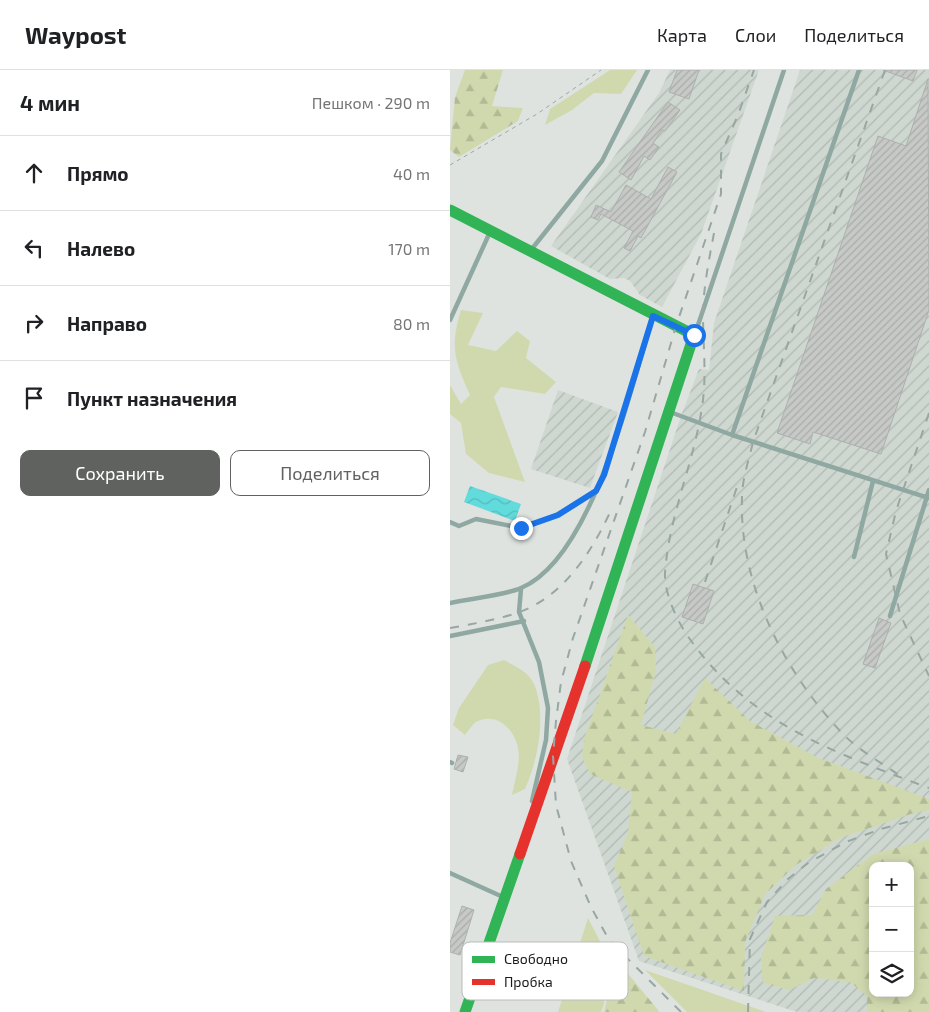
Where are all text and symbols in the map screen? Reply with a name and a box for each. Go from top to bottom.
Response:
text: Waypost [25,20,126,49]
text: Карта [657,24,707,46]
text: Слои [735,24,776,46]
text: Поделиться [804,24,904,46]
text: 4 мин [20,90,80,115]
text: Пешком · 290 m [312,93,430,112]
icon: ahead [20,159,48,187]
text: Прямо [67,162,129,185]
text: 40 m [393,164,430,183]
icon: left [20,234,48,262]
text: Налево [67,237,135,260]
text: 170 m [388,239,430,258]
icon: right [20,309,48,337]
text: Направо [67,312,147,335]
text: 80 m [393,314,430,333]
route start [683,324,706,347]
icon: arrive [20,384,48,412]
text: Пункт назначения [67,387,237,410]
button: Сохранить [20,450,220,496]
button: Поделиться [230,450,430,496]
route end [510,517,533,540]
map controls [869,862,914,997]
button: + [869,862,914,907]
button: − [869,907,914,952]
legend [462,942,628,1000]
text: Свободно [504,950,568,967]
button: layers [869,952,914,997]
text: Пробка [504,973,553,990]

